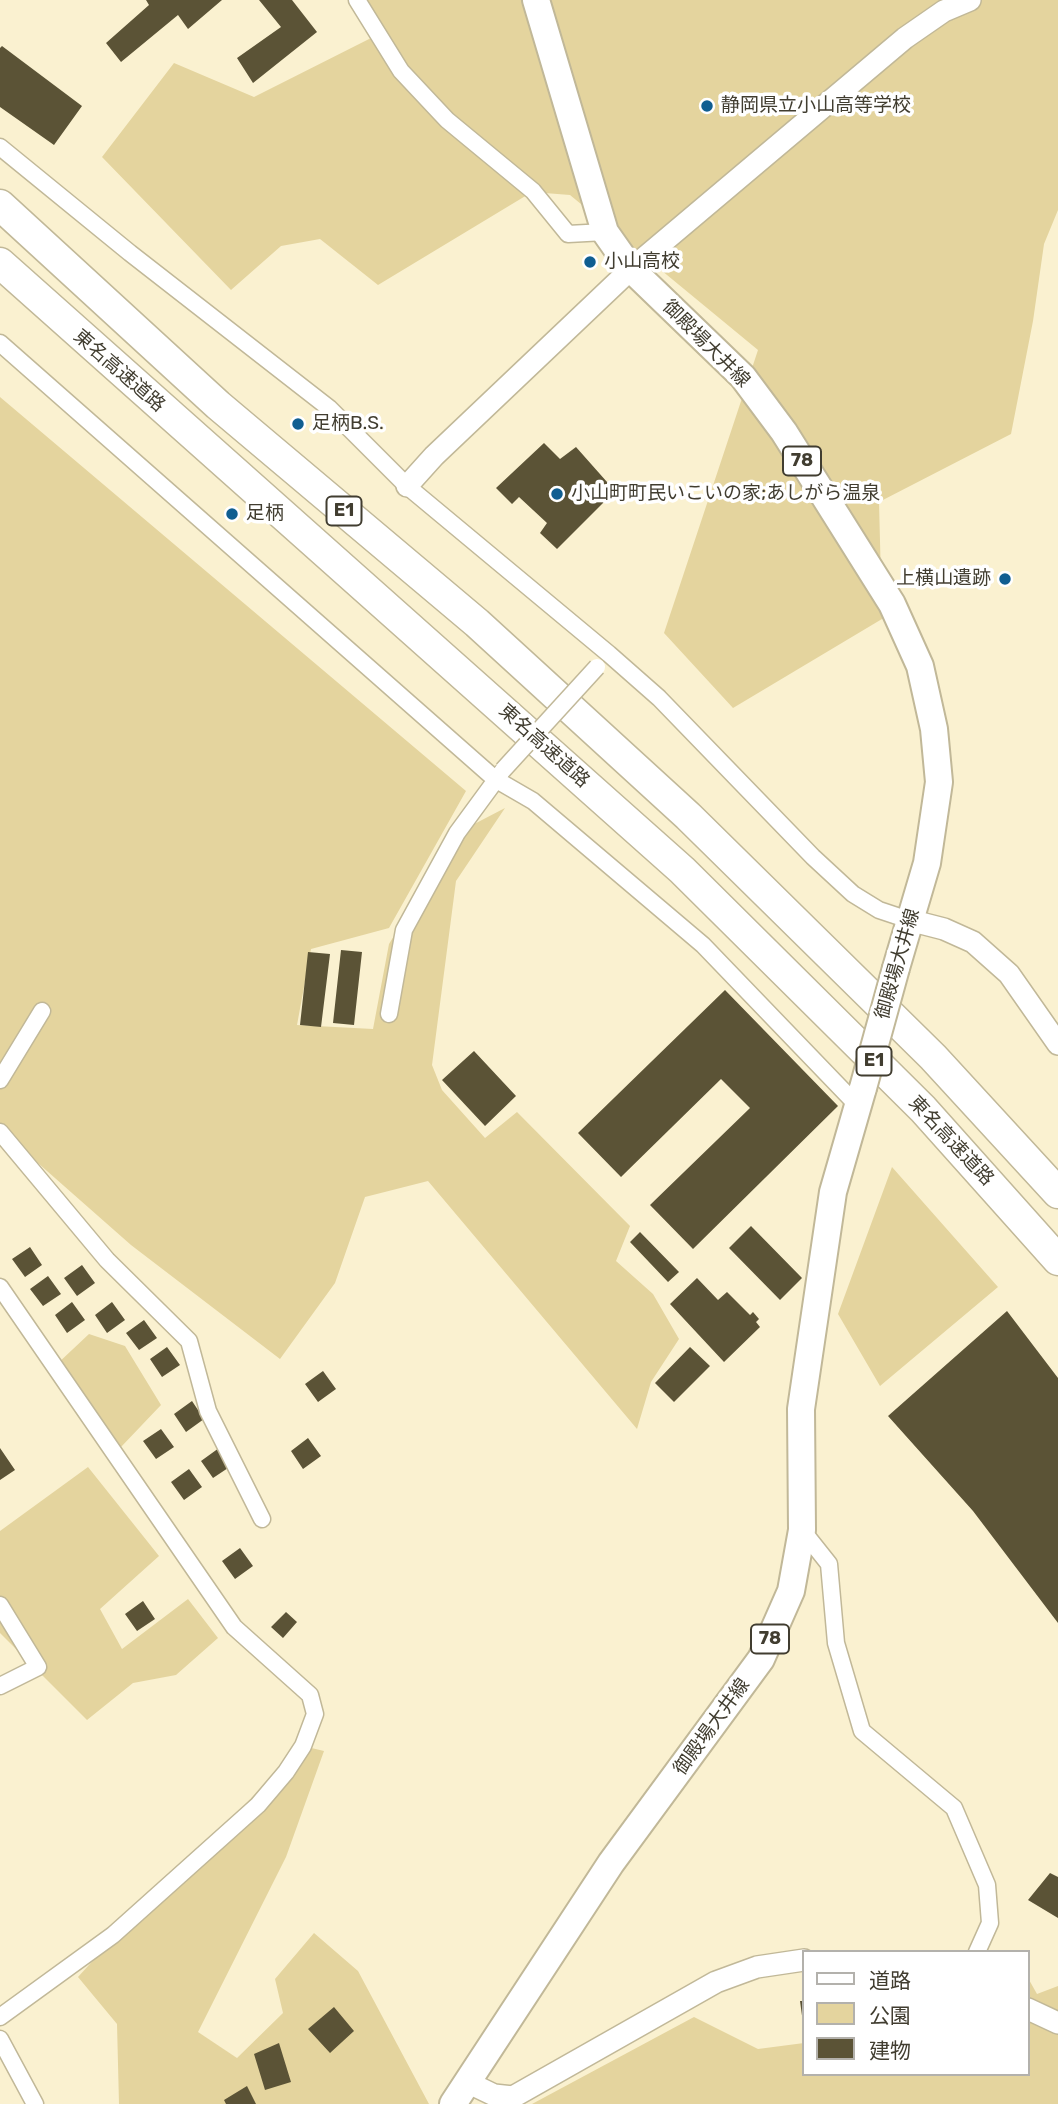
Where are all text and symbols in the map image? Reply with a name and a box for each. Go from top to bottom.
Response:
place label: 静岡県立小山高等学校 [721,95,911,117]
marker: 静岡県立小山高等学校 [699,98,715,114]
place label: 小山高校 [604,251,680,273]
marker: 小山高校 [582,254,598,270]
street label: 御殿場大井線 [658,296,754,392]
street label: 東名高速道路 [69,325,169,417]
place label: 足柄B.S. [312,413,384,435]
marker: 足柄B.S. [290,416,306,432]
road number: 78 [783,447,821,476]
place label: 小山町町民いこいの家;あしがら温泉 [571,483,880,505]
marker: 小山町町民いこいの家;あしがら温泉 [549,486,565,502]
road number: E1 [326,496,362,526]
place label: 足柄 [246,503,284,525]
marker: 足柄 [224,506,240,522]
place label: 上横山遺跡 [896,568,991,590]
marker: 上横山遺跡 [997,571,1013,587]
street label: 東名高速道路 [494,699,594,793]
street label: 御殿場大井線 [871,906,925,1022]
road number: E1 [856,1046,892,1076]
street label: 東名高速道路 [904,1092,998,1190]
road number: 78 [751,1624,789,1654]
street label: 御殿場大井線 [669,1674,755,1780]
legend [802,1950,1030,2076]
text: 道路 [869,1968,911,1993]
text: 公園 [869,2003,911,2028]
text: 建物 [869,2038,911,2063]

